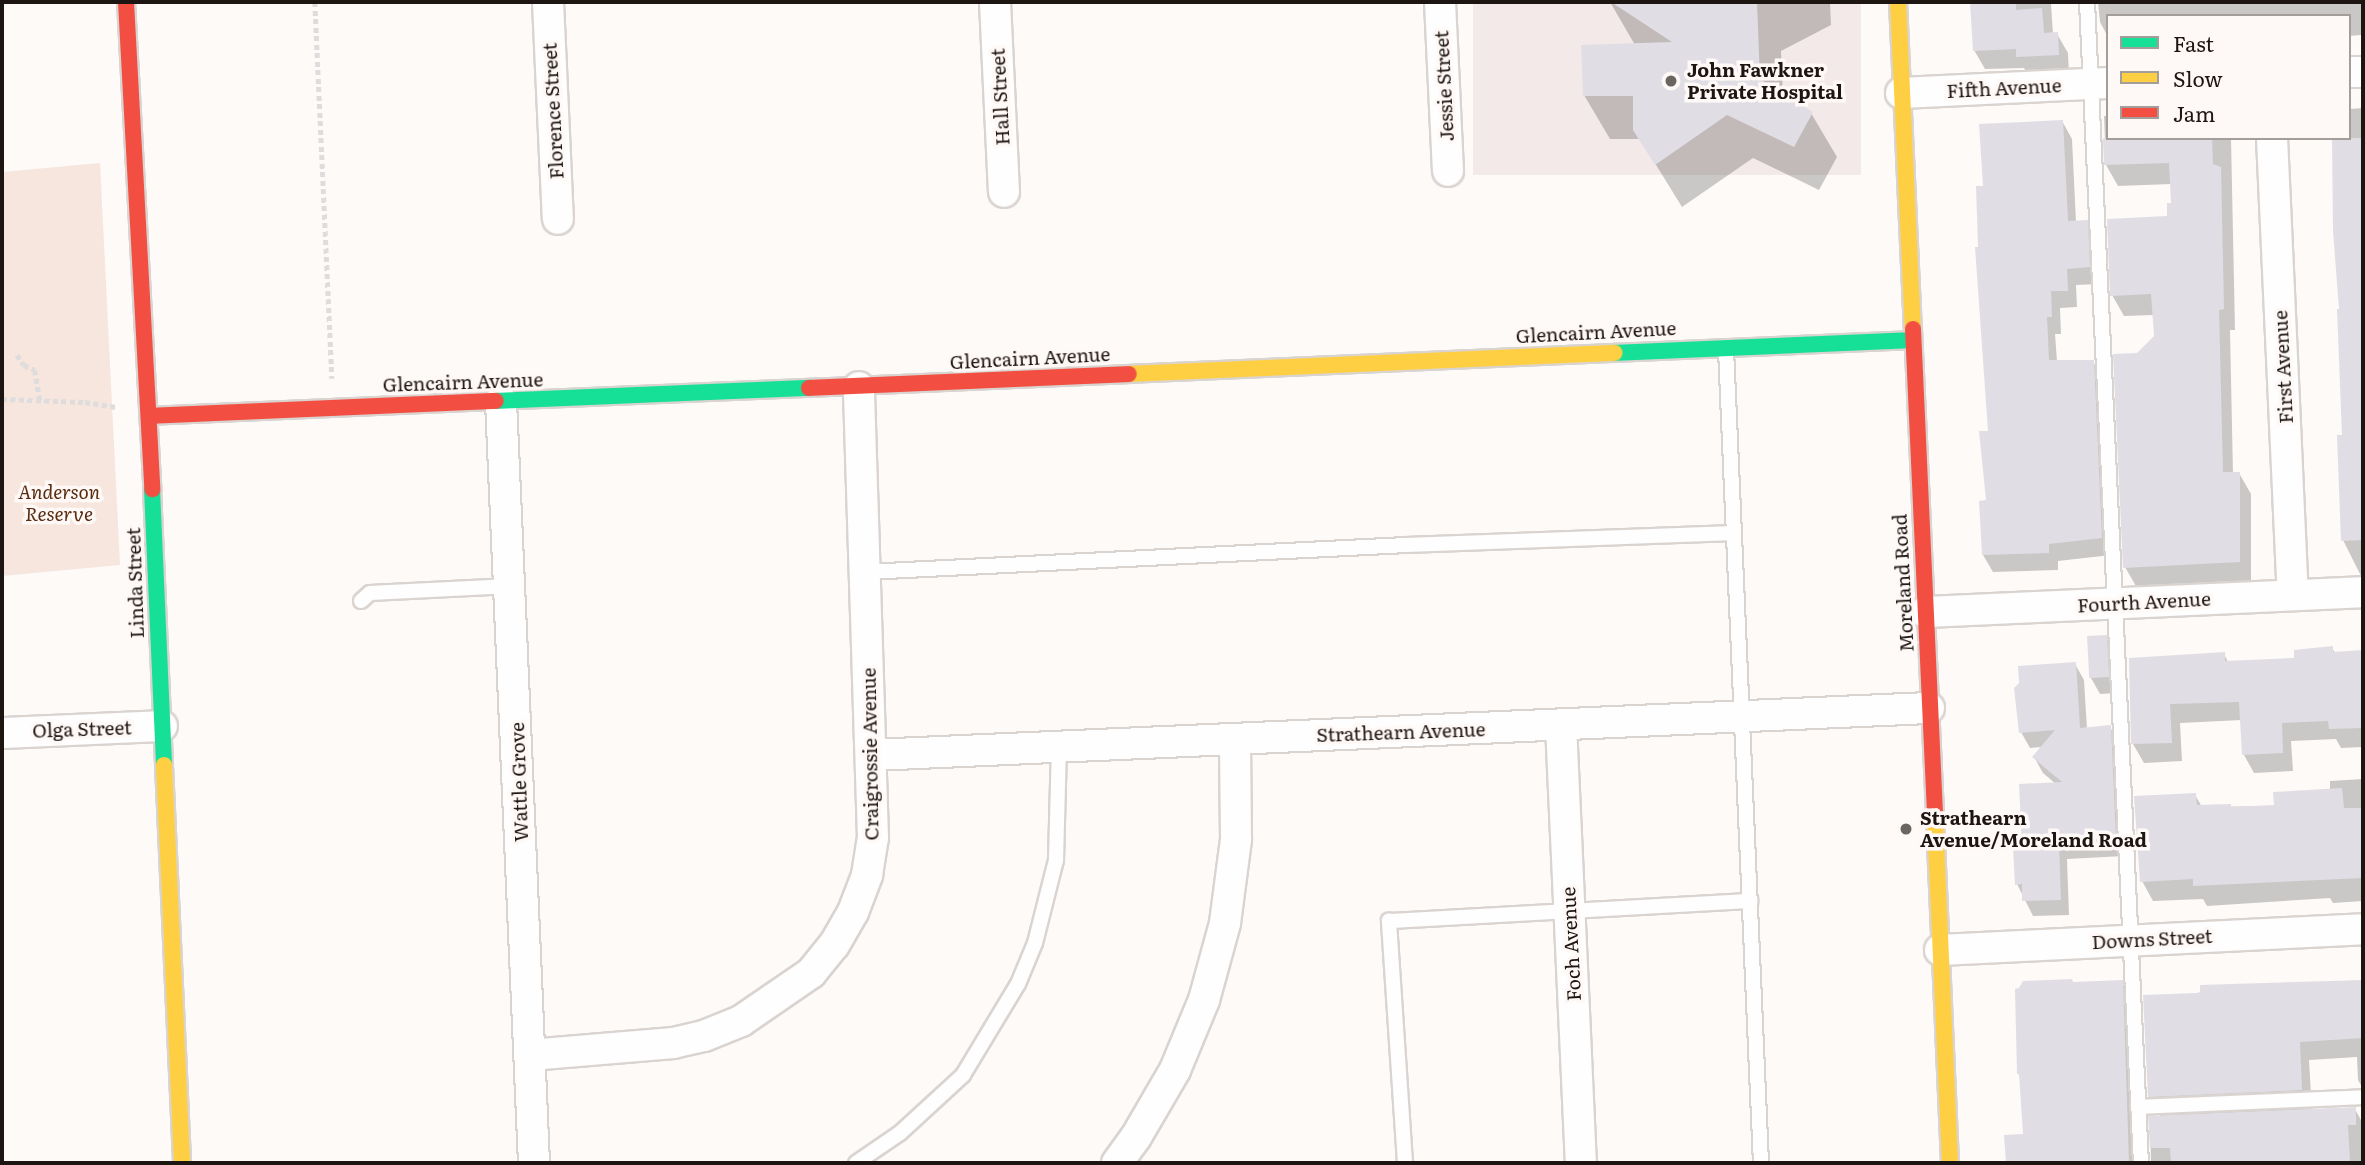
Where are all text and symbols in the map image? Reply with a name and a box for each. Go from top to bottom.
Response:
legend [2106,14,2351,140]
text: Fast [2173,27,2214,58]
street label: Jessie Street [1430,30,1458,142]
street label: Florence Street [538,42,568,180]
street label: Hall Street [986,48,1014,146]
place label: John Fawkner Private Hospital [1687,59,1843,103]
text: Slow [2173,62,2223,93]
marker: John Fawkner Private Hospital [1661,71,1681,91]
street label: Fifth Avenue [1946,74,2062,102]
text: Jam [2173,97,2215,128]
street label: First Avenue [2269,310,2297,424]
street label: Glencairn Avenue [1515,316,1677,348]
street label: Glencairn Avenue [949,342,1111,374]
street label: Glencairn Avenue [382,368,544,396]
park label: Anderson Reserve [18,481,100,525]
street label: Moreland Road [1888,513,1918,653]
street label: Linda Street [122,527,148,639]
street label: Fourth Avenue [2077,587,2211,617]
street label: Craigrossie Avenue [857,667,883,841]
street label: Olga Street [32,716,132,742]
street label: Strathearn Avenue [1316,718,1486,746]
street label: Wattle Grove [506,722,532,842]
place label: Strathearn Avenue/Moreland Road [1920,807,2147,851]
marker: Strathearn Avenue/Moreland Road [1898,821,1914,837]
street label: Foch Avenue [1557,886,1585,1002]
street label: Downs Street [2091,924,2213,954]

